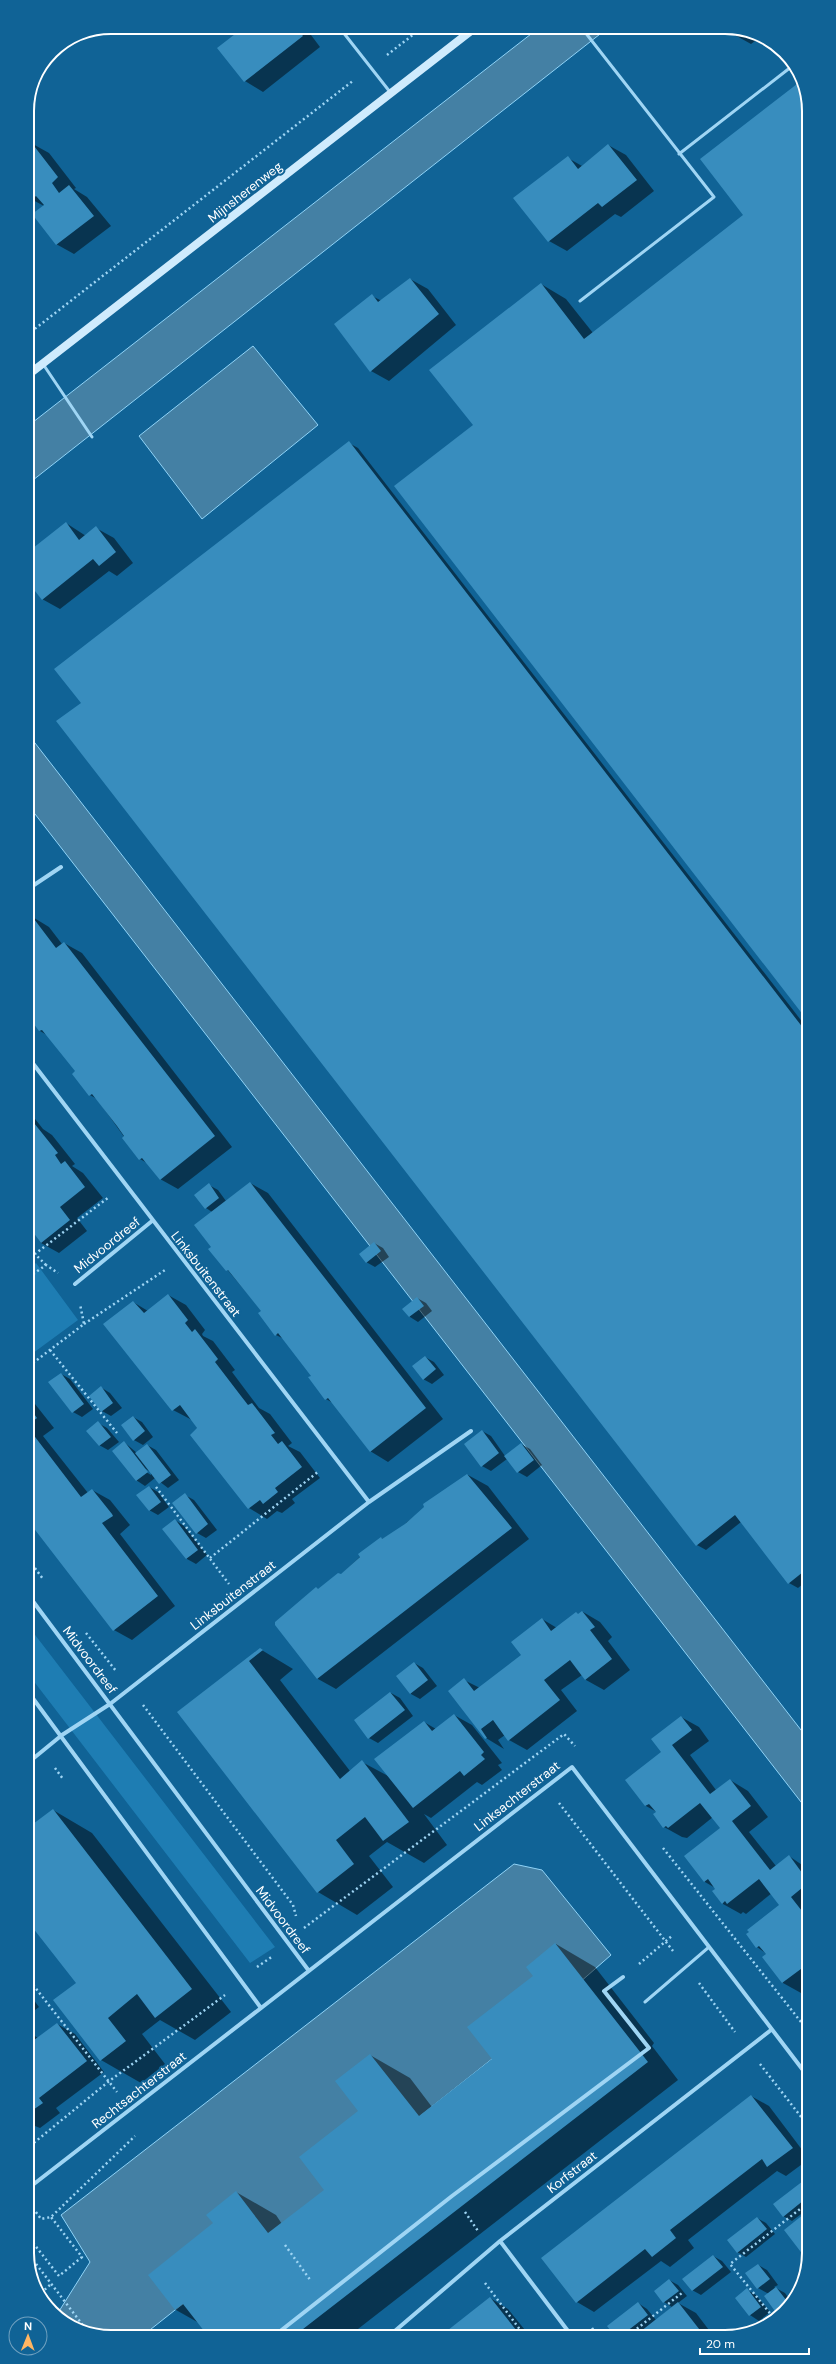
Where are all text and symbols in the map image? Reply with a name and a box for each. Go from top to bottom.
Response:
street label: Mijnsherenweg [204,158,286,226]
street label: Midvoordreef [70,1213,144,1277]
street label: Linksbuitenstraat [167,1228,245,1320]
street label: Linksbuitenstraat [187,1556,279,1634]
street label: Midvoordreef [59,1623,121,1698]
street label: Linksachterstraat [471,1757,563,1835]
street label: Midvoordreef [252,1883,314,1958]
street label: Rechtsachterstraat [88,2048,190,2132]
street label: Korfstraat [543,2147,601,2197]
north arrow [8,2316,48,2356]
text: N [24,2319,32,2333]
scale bar [700,2330,809,2356]
text: 20 m [706,2336,735,2352]

